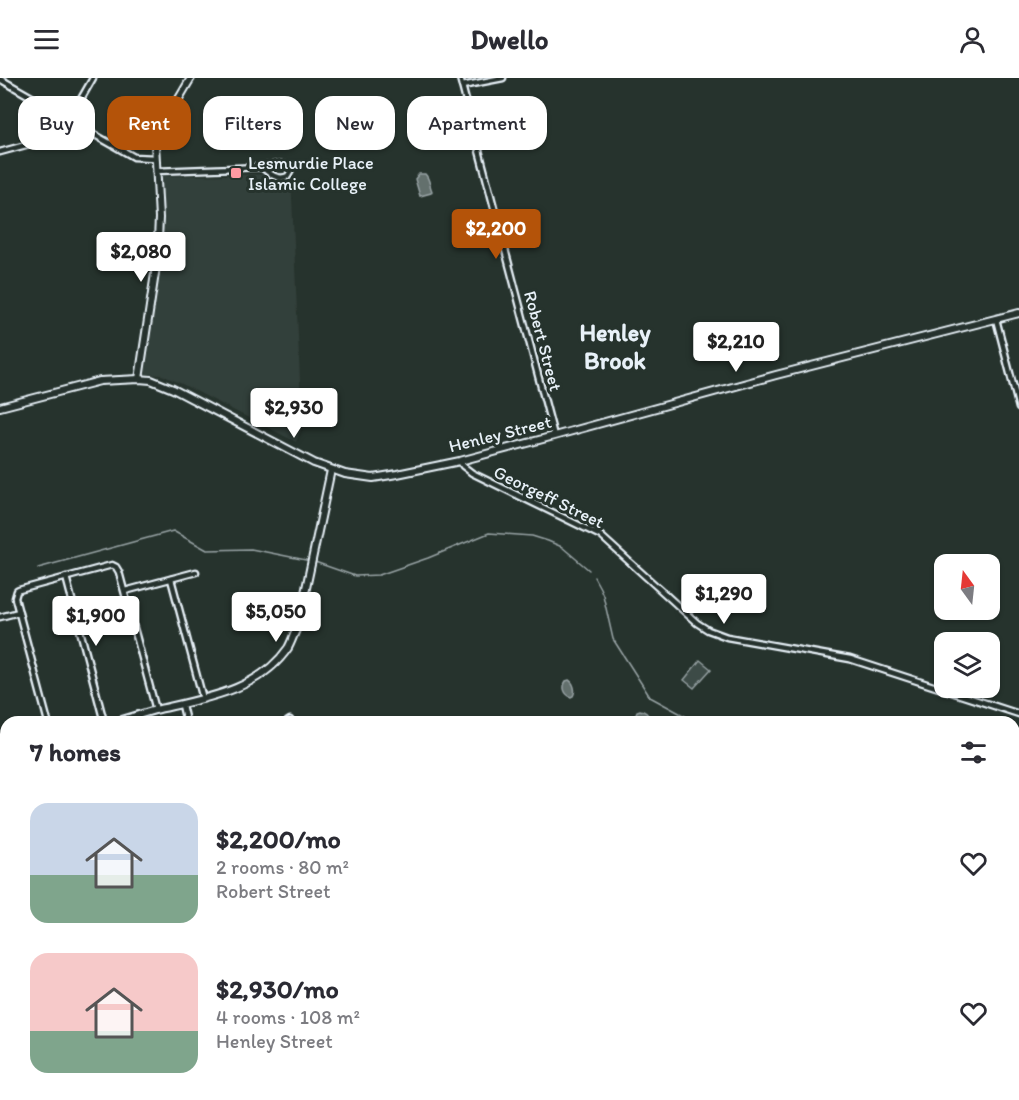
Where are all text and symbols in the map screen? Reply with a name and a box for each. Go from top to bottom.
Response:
icon: menu [30,23,63,56]
text: Dwello [470,23,549,56]
icon: person [956,23,989,56]
chip: Buy [18,96,95,150]
chip: Rent [107,96,191,150]
chip: Filters [203,96,303,150]
chip: New [315,96,395,150]
chip: Apartment [407,96,547,150]
place label: Lesmurdie Place Islamic College [248,152,374,195]
marker: Lesmurdie Place Islamic College [229,166,243,180]
pin: $2,200 [447,209,545,260]
text: $2,200 [466,216,526,240]
pin: $2,080 [92,232,190,283]
text: $2,080 [111,239,172,263]
street label: Robert Street [519,288,567,394]
district label: Henley Brook [579,318,651,375]
pin: $2,210 [687,322,785,373]
text: $2,210 [707,329,765,353]
pin: $2,930 [245,388,343,439]
text: $2,930 [264,395,324,419]
street label: Henley Street [446,411,554,457]
street label: Georgeff Street [490,461,608,533]
north arrow [934,554,1000,620]
map controls [934,554,1000,698]
pin: $1,290 [675,574,773,625]
text: $1,290 [695,581,753,605]
pin: $5,050 [227,592,325,643]
pin: $1,900 [47,596,145,647]
text: $5,050 [246,599,306,623]
text: $1,900 [66,603,126,627]
button: layers [934,632,1000,698]
text: 7 homes [30,736,121,768]
icon: filters [957,736,990,769]
text: $2,200/mo [216,823,341,855]
icon: home [78,827,150,899]
icon: heart [957,847,990,880]
text: 2 rooms · 80 m² [216,855,349,879]
text: Robert Street [216,879,331,903]
text: $2,930/mo [216,973,339,1005]
icon: home [78,977,150,1049]
icon: heart [957,997,990,1030]
text: 4 rooms · 108 m² [216,1005,360,1029]
text: Henley Street [216,1029,333,1053]

